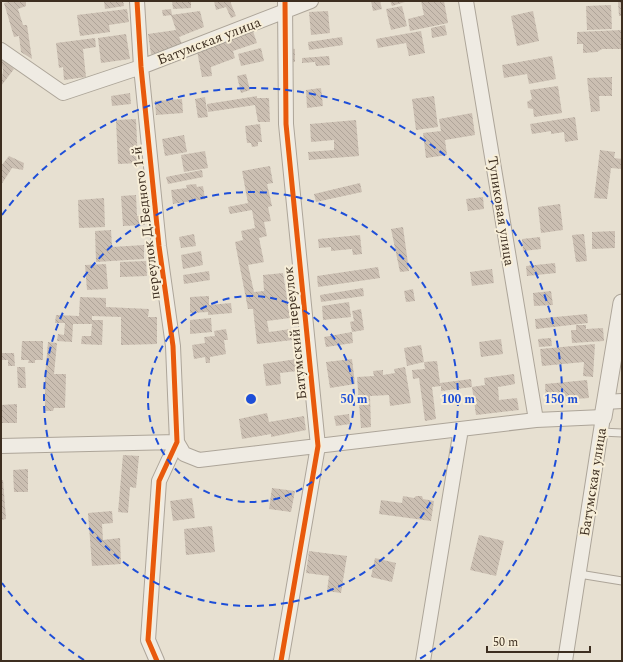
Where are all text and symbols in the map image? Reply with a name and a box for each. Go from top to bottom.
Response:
street label: Батумская улица [154,11,264,70]
street label: переулок Д.Бедного 1-й [126,145,166,301]
street label: Тупиковая улица [482,155,520,268]
street label: Батумский переулок [278,265,312,401]
text: 50 m [340,390,368,409]
text: 100 m [441,390,475,409]
text: 150 m [544,390,578,409]
centre of rings [244,392,258,406]
street label: Батумская улица [574,426,612,538]
scale bar [487,628,590,654]
text: 50 m [493,633,518,652]

